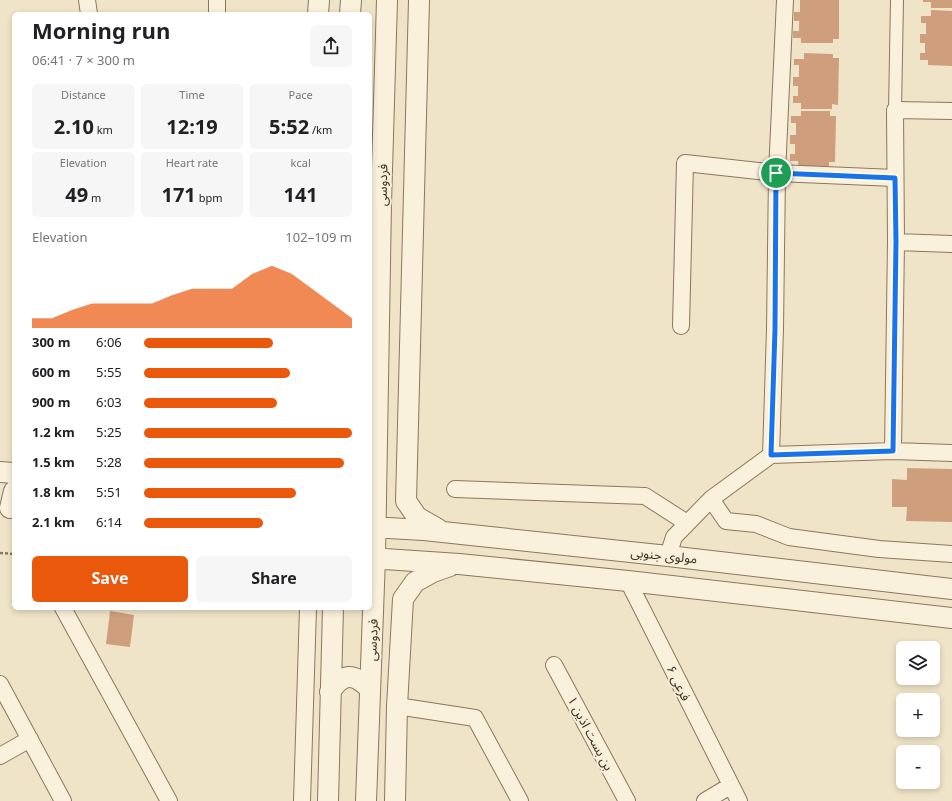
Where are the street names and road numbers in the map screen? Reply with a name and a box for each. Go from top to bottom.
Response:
street label: فردوسی [369,163,397,206]
street label: مولوی جنوبی [629,539,699,573]
street label: فردوسی [358,618,388,662]
street label: فرعی ۶ [657,660,699,707]
street label: بن بست اذین ۱ [559,691,622,776]

